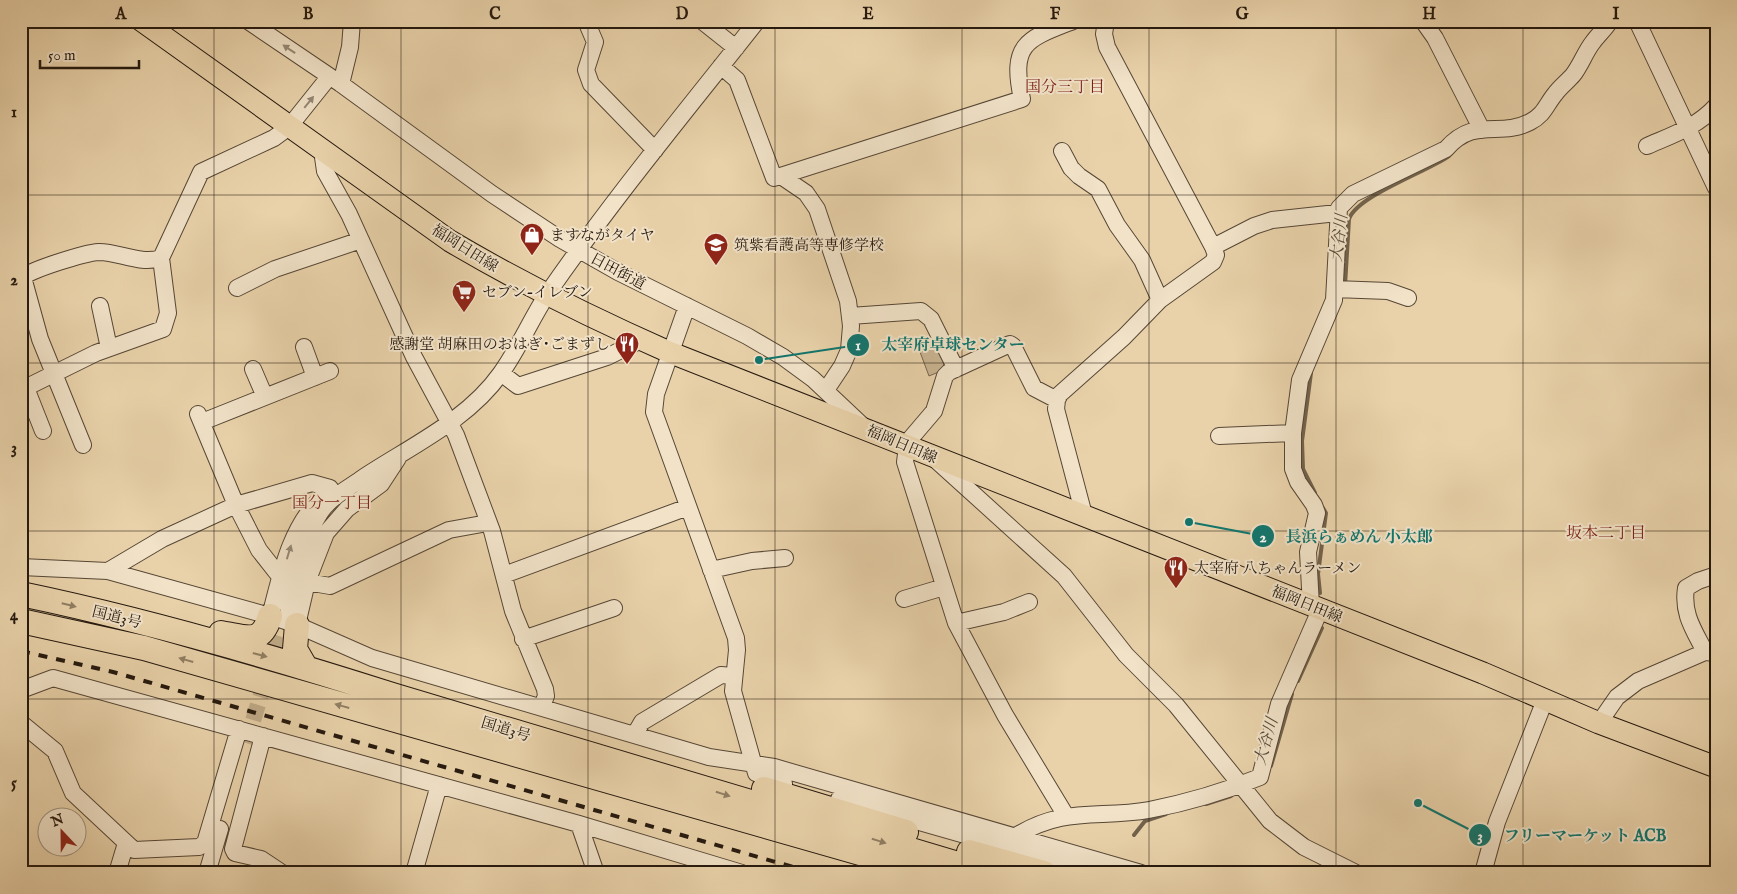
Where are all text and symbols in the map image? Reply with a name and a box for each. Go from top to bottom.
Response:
text: A [115,5,128,25]
text: B [303,5,314,25]
text: C [489,5,501,25]
text: D [676,5,689,25]
text: E [862,5,874,25]
text: F [1050,5,1061,25]
text: G [1236,5,1249,25]
text: H [1422,5,1436,25]
text: I [1613,5,1620,25]
scale bar [40,38,139,70]
one-way arrow [282,44,296,54]
text: 50 m [48,46,76,65]
district label: 国分三丁目 [1025,78,1105,98]
one-way arrow [304,95,315,108]
text: 1 [11,103,17,123]
water label: 大谷川 [1327,211,1353,263]
street label: 福岡日田線 [428,220,502,276]
shop icon: ますながタイヤ [519,222,545,256]
place label: ますながタイヤ [550,226,655,245]
school or university icon: 筑紫看護高等専修学校 [703,232,729,266]
place label: 筑紫看護高等専修学校 [734,236,884,255]
street label: 日田街道 [587,249,649,294]
text: 2 [10,271,18,291]
supermarket icon: セブン-イレブン [451,279,477,313]
place label: セブン-イレブン [482,283,593,302]
callout: 太宰府卓球センター [846,329,1035,360]
restaurant icon: 感謝堂 胡麻田のおはぎ･ごまずし [614,331,640,365]
place label: 感謝堂 胡麻田のおはぎ･ごまずし [389,335,610,354]
text: 1 [855,336,861,355]
text: 太宰府卓球センター [881,336,1025,356]
street label: 福岡日田線 [864,421,940,468]
text: 3 [11,439,17,459]
district label: 国分一丁目 [292,494,372,514]
callout: 長浜らぁめん 小太郎 [1250,521,1443,552]
district label: 坂本二丁目 [1566,524,1646,544]
text: 2 [1259,528,1267,547]
text: 長浜らぁめん 小太郎 [1285,528,1433,548]
one-way arrow [285,545,293,560]
restaurant icon: 太宰府 八ちゃんラーメン [1163,555,1189,589]
place label: 太宰府 八ちゃんラーメン [1194,559,1362,578]
street label: 福岡日田線 [1268,582,1345,627]
one-way arrow [61,601,76,609]
street label: 国道3号 [90,602,144,633]
text: 4 [10,606,19,626]
one-way arrow [252,651,267,659]
one-way arrow [178,656,193,664]
one-way arrow [334,701,349,709]
street label: 国道3号 [479,713,533,746]
water label: 大谷川 [1251,714,1284,767]
text: 5 [11,774,17,794]
one-way arrow [716,791,731,799]
north arrow [38,806,88,856]
text: N [48,810,66,832]
callout: フリーマーケット ACB [1468,820,1677,851]
text: 3 [1477,827,1483,846]
text: フリーマーケット ACB [1504,827,1667,847]
one-way arrow [872,837,887,845]

